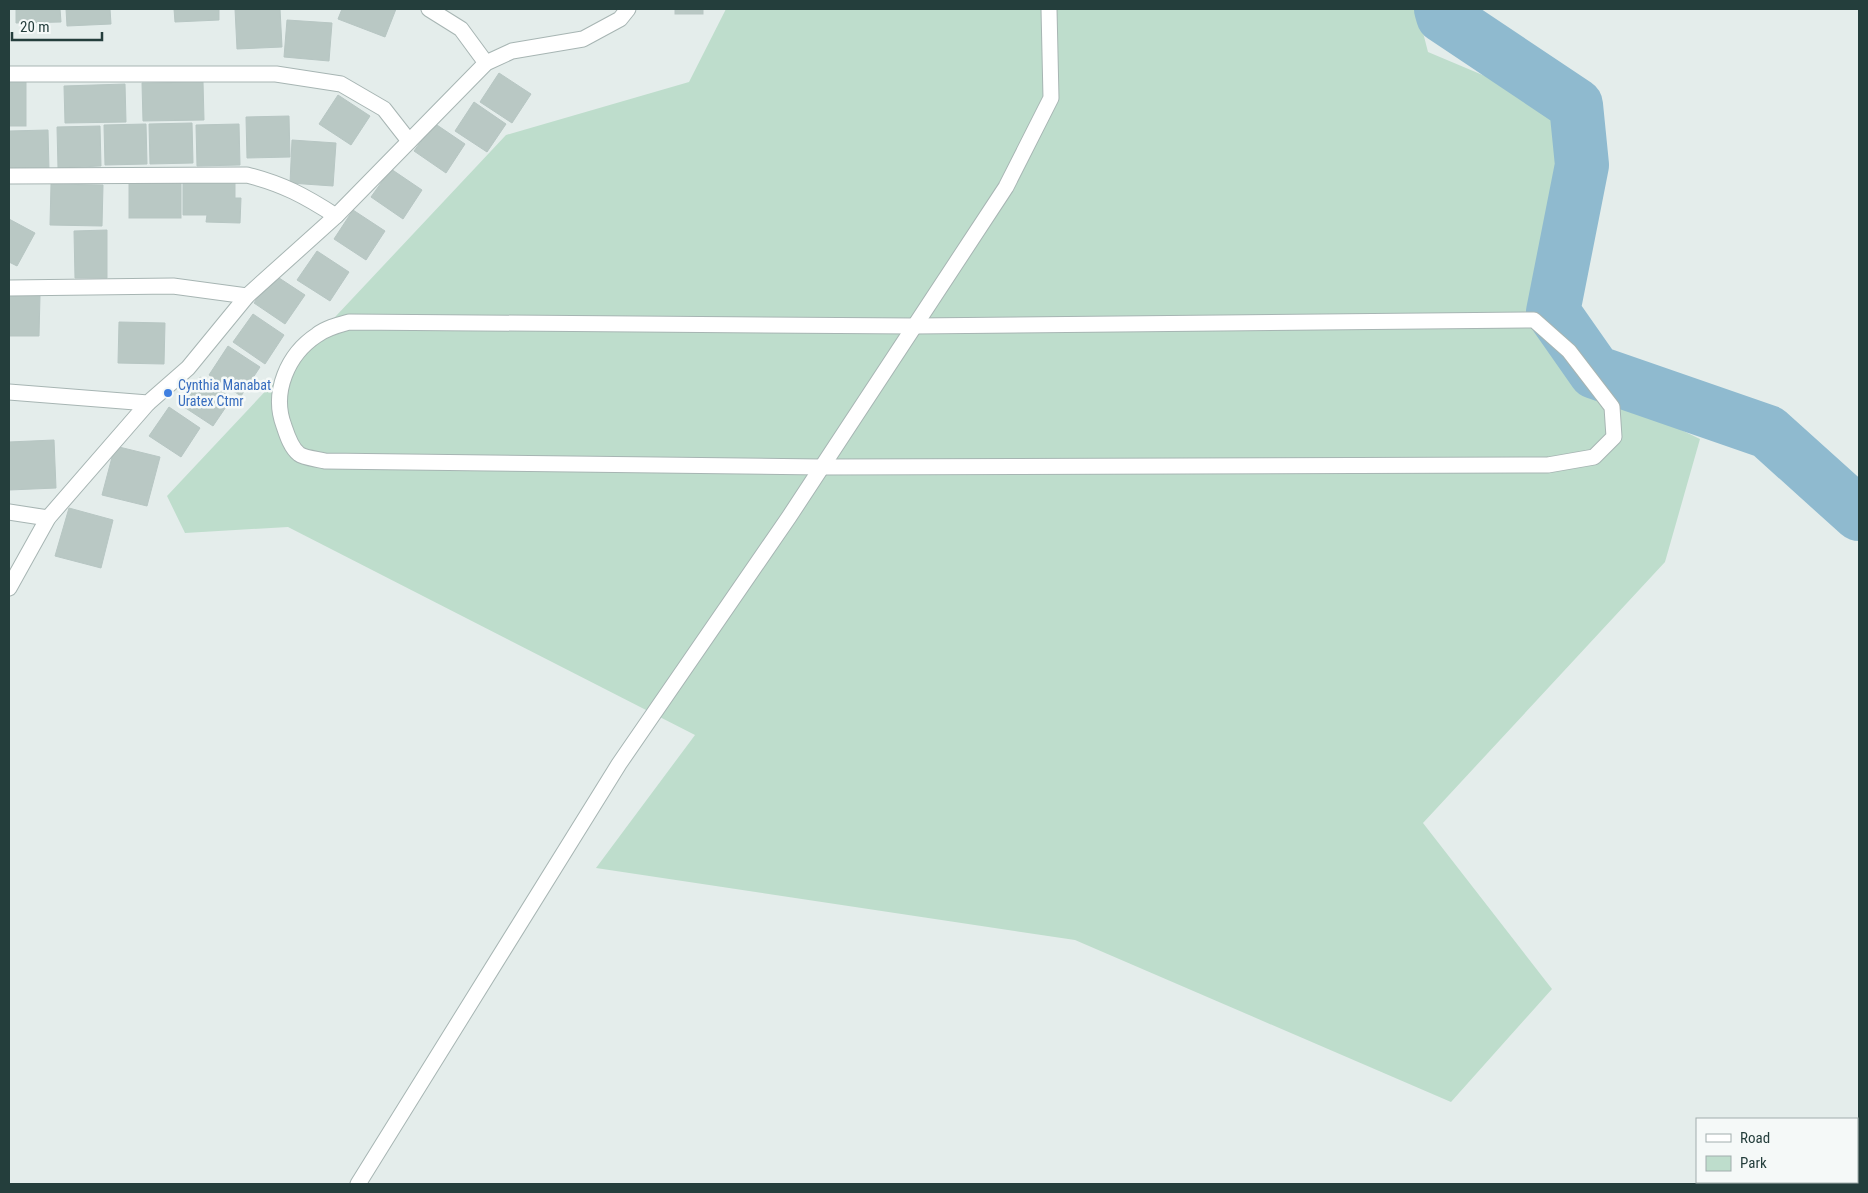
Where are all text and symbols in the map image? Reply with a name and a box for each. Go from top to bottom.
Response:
scale bar [12,10,102,42]
text: 20 m [20,18,50,36]
place label: Cynthia Manabat Uratex Ctmr [178,377,271,409]
marker: Cynthia Manabat Uratex Ctmr [162,387,174,399]
legend [1696,1118,1858,1183]
text: Road [1740,1129,1770,1147]
text: Park [1740,1154,1767,1172]

